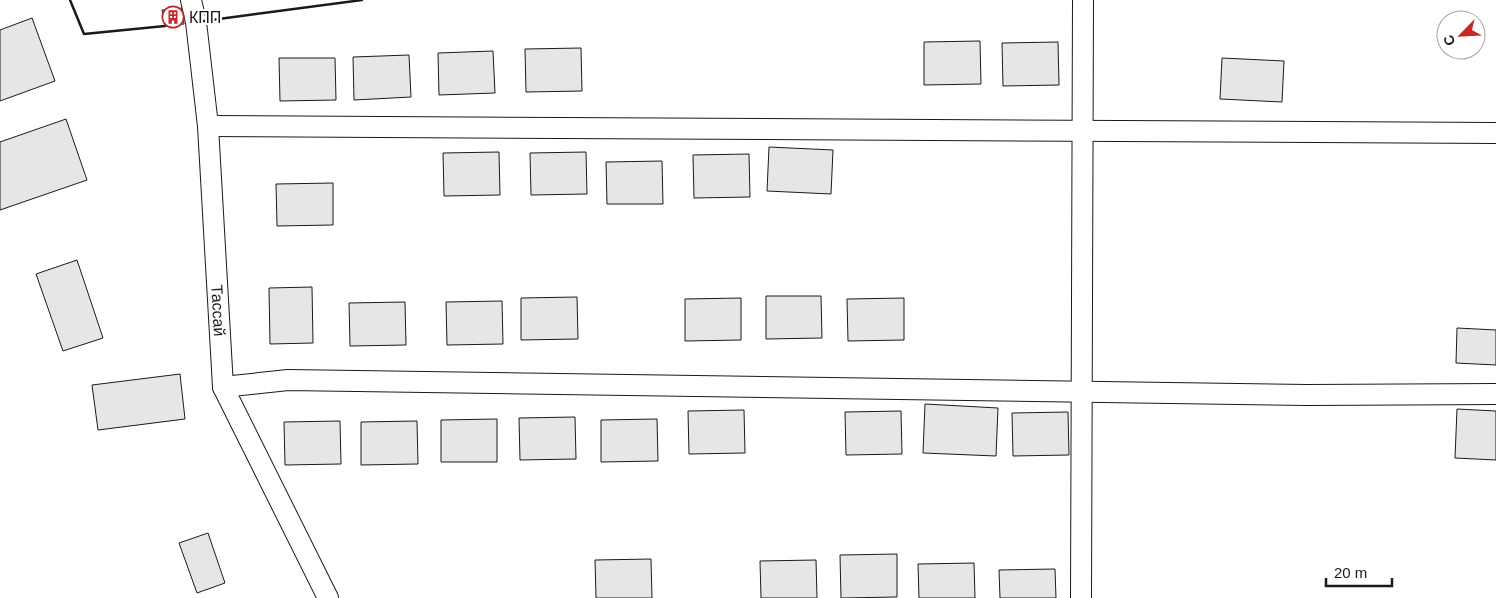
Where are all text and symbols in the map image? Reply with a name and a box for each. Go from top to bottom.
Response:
building icon: КПП [161,5,185,29]
place label: КПП [189,9,221,26]
north arrow [1436,10,1486,60]
text: С [1440,32,1458,48]
street label: Тассай [209,284,229,337]
scale bar [1326,556,1392,588]
text: 20 m [1334,564,1367,581]

